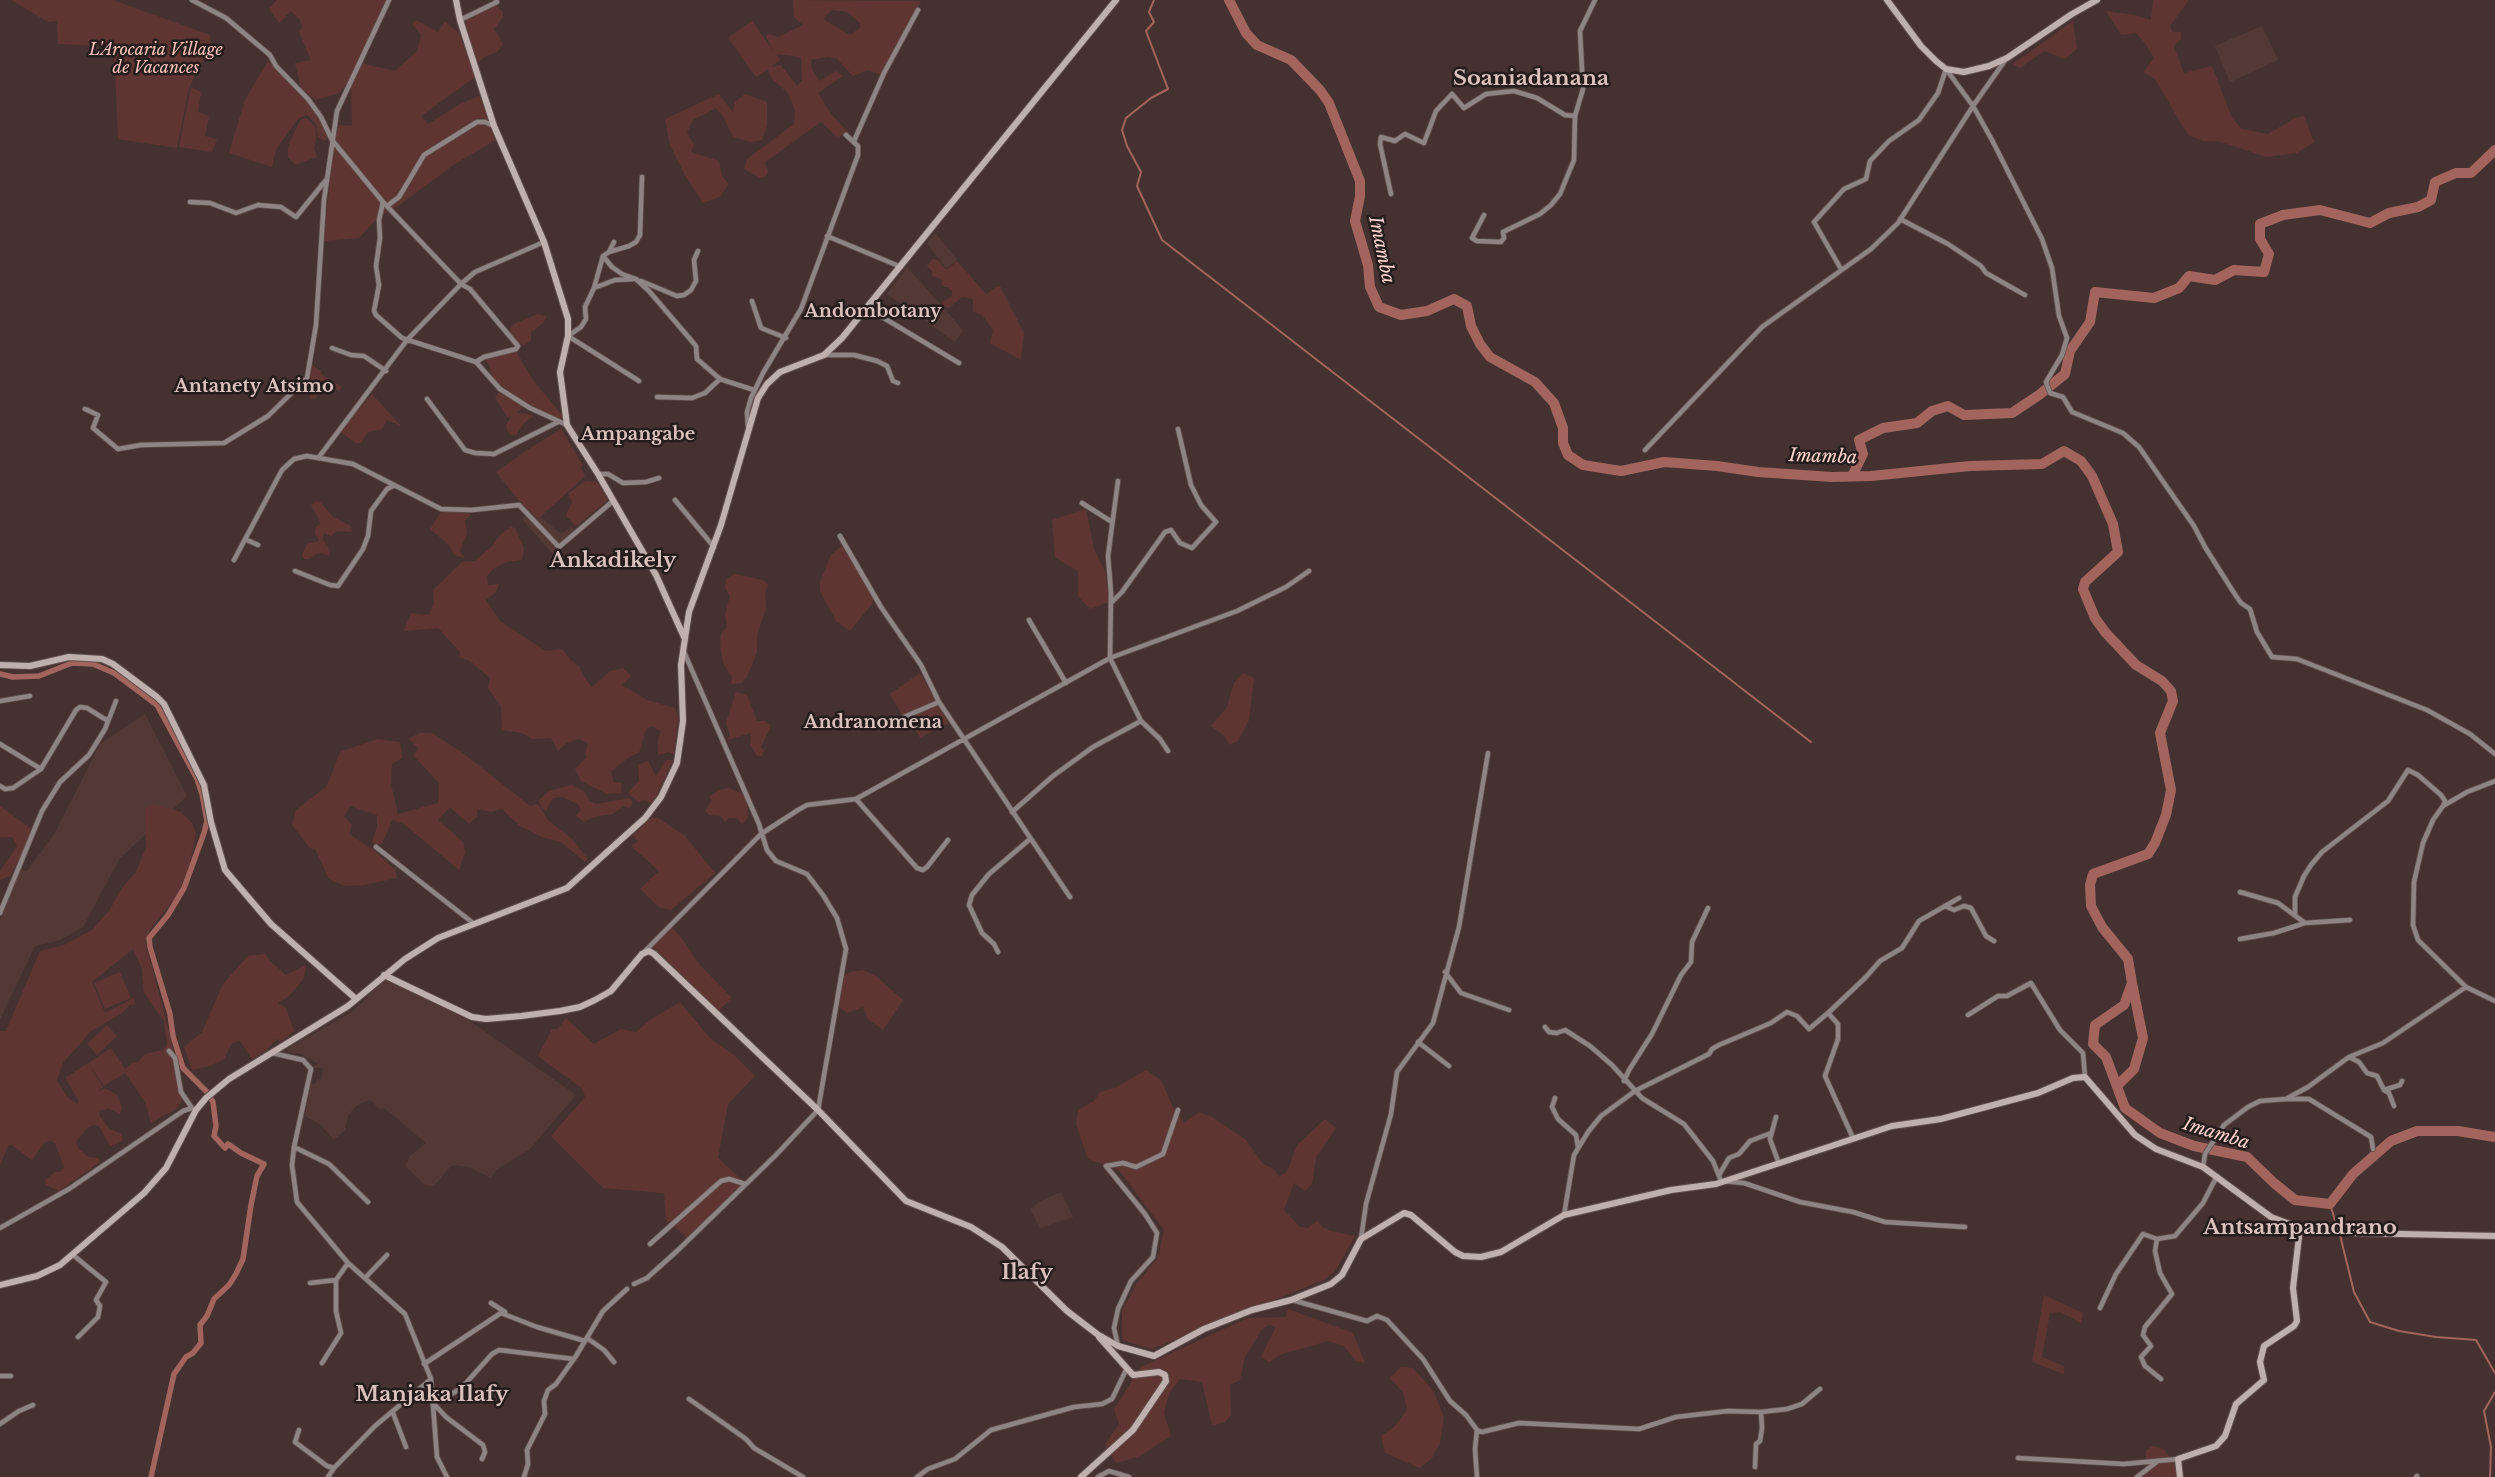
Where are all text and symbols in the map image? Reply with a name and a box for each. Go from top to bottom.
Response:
park label: L'Arocaria Village de Vacances [89,40,223,78]
district label: Soaniadanana [1453,66,1609,92]
water label: Imamba [1363,214,1399,286]
district label: Andombotany [804,301,942,323]
district label: Antanety Atsimo [174,376,334,398]
district label: Ampangabe [581,424,695,446]
water label: Imamba [1788,445,1858,469]
district label: Ankadikely [550,548,676,574]
district label: Andranomena [804,712,942,734]
water label: Imamba [2180,1114,2252,1154]
district label: Antsampandrano [2203,1215,2397,1241]
district label: Ilafy [1001,1260,1053,1286]
district label: Manjaka Ilafy [355,1382,509,1408]

